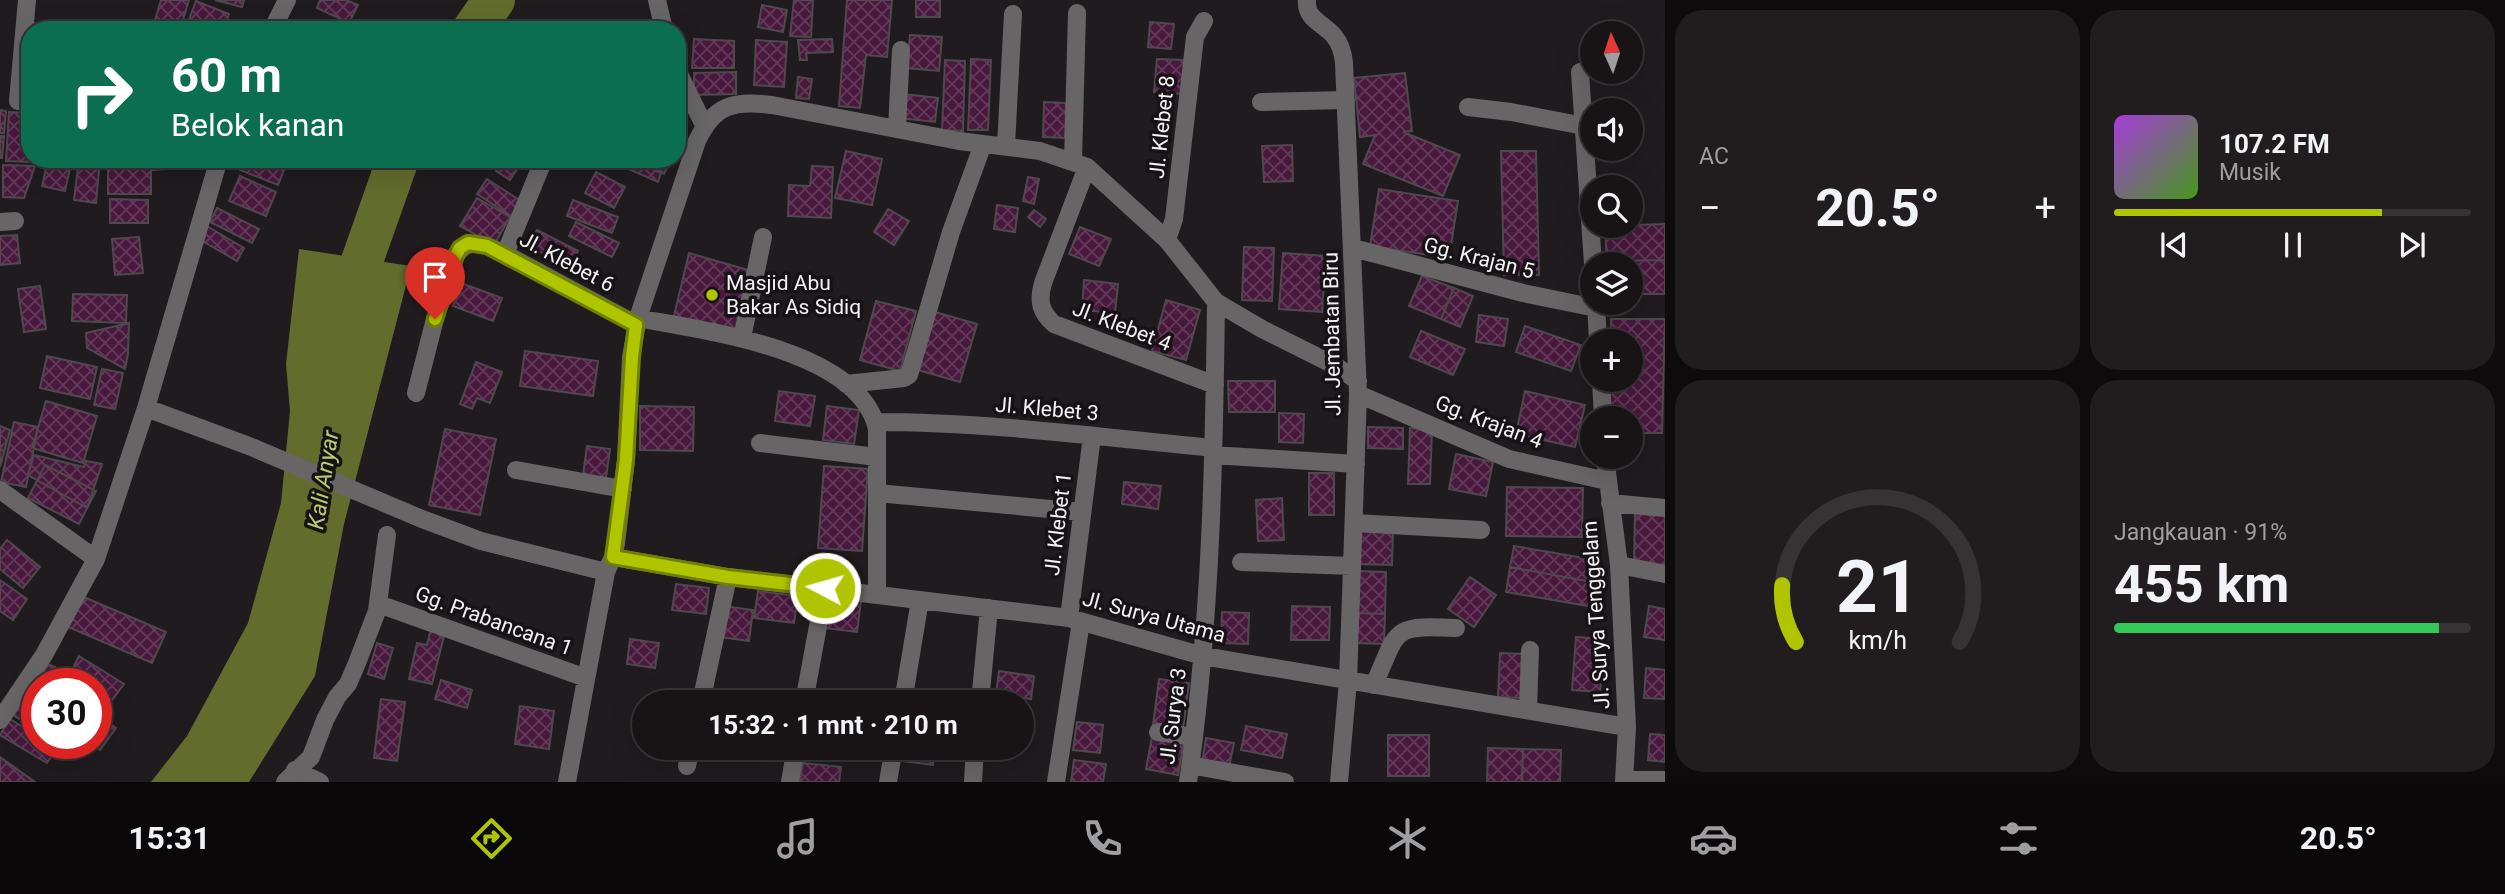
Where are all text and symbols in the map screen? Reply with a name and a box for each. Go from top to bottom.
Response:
north arrow [1580,21,1643,84]
map controls [1580,21,1643,469]
text: 60 m [171,47,282,104]
icon: right [56,49,147,140]
street label: Jl. Klebet 8 [1145,74,1179,180]
button: sound [1580,98,1643,161]
text: Belok kanan [171,106,344,144]
text: 107.2 FM [2219,129,2330,159]
text: AC [1699,143,1729,170]
text: Musik [2219,159,2281,186]
button: search [1580,175,1643,238]
text: 20.5° [1815,178,1940,239]
text: − [1699,186,1721,230]
text: + [2034,186,2056,230]
icon: previous [2155,226,2193,264]
icon: pause [2274,226,2312,264]
icon: next [2393,226,2431,264]
street label: Jl. Klebet 6 [516,227,618,297]
street label: Gg. Krajan 5 [1421,233,1537,283]
pin [405,247,465,319]
street label: Jl. Jembatan Biru [1319,252,1345,416]
button: layers [1580,252,1643,315]
icon: arrive [416,258,454,296]
place label: Masjid Abu Bakar As Sidiq [726,271,861,319]
marker: Masjid Abu Bakar As Sidiq [704,287,720,303]
street label: Jl. Klebet 4 [1069,296,1175,356]
button: + [1580,329,1643,392]
street label: Gg. Krajan 4 [1432,391,1546,454]
street label: Jl. Klebet 3 [994,393,1100,425]
button: − [1580,406,1643,469]
water label: Kali Anyar [302,427,345,531]
street label: Jl. Klebet 1 [1040,471,1076,577]
text: Jangkauan · 91% [2114,519,2287,546]
street label: Jl. Surya Tenggelam [1577,520,1615,710]
text: 21 [1836,544,1919,630]
position arrow [788,551,862,625]
text: 455 km [2114,554,2289,615]
street label: Gg. Prabancana 1 [412,581,576,661]
street label: Jl. Surya Utama [1080,586,1228,648]
text: km/h [1848,626,1907,655]
street label: Jl. Surya 3 [1155,666,1191,766]
speed limit sign: 30 [21,668,112,759]
text: 15:32 · 1 mnt · 210 m [708,710,958,740]
icon: directions [467,814,516,863]
icon: music [773,814,822,863]
icon: phone [1078,814,1127,863]
icon: climate [1383,814,1432,863]
icon: car [1689,814,1738,863]
icon: filters [1994,814,2043,863]
text: 15:31 [128,819,211,857]
text: 20.5° [2300,819,2377,857]

